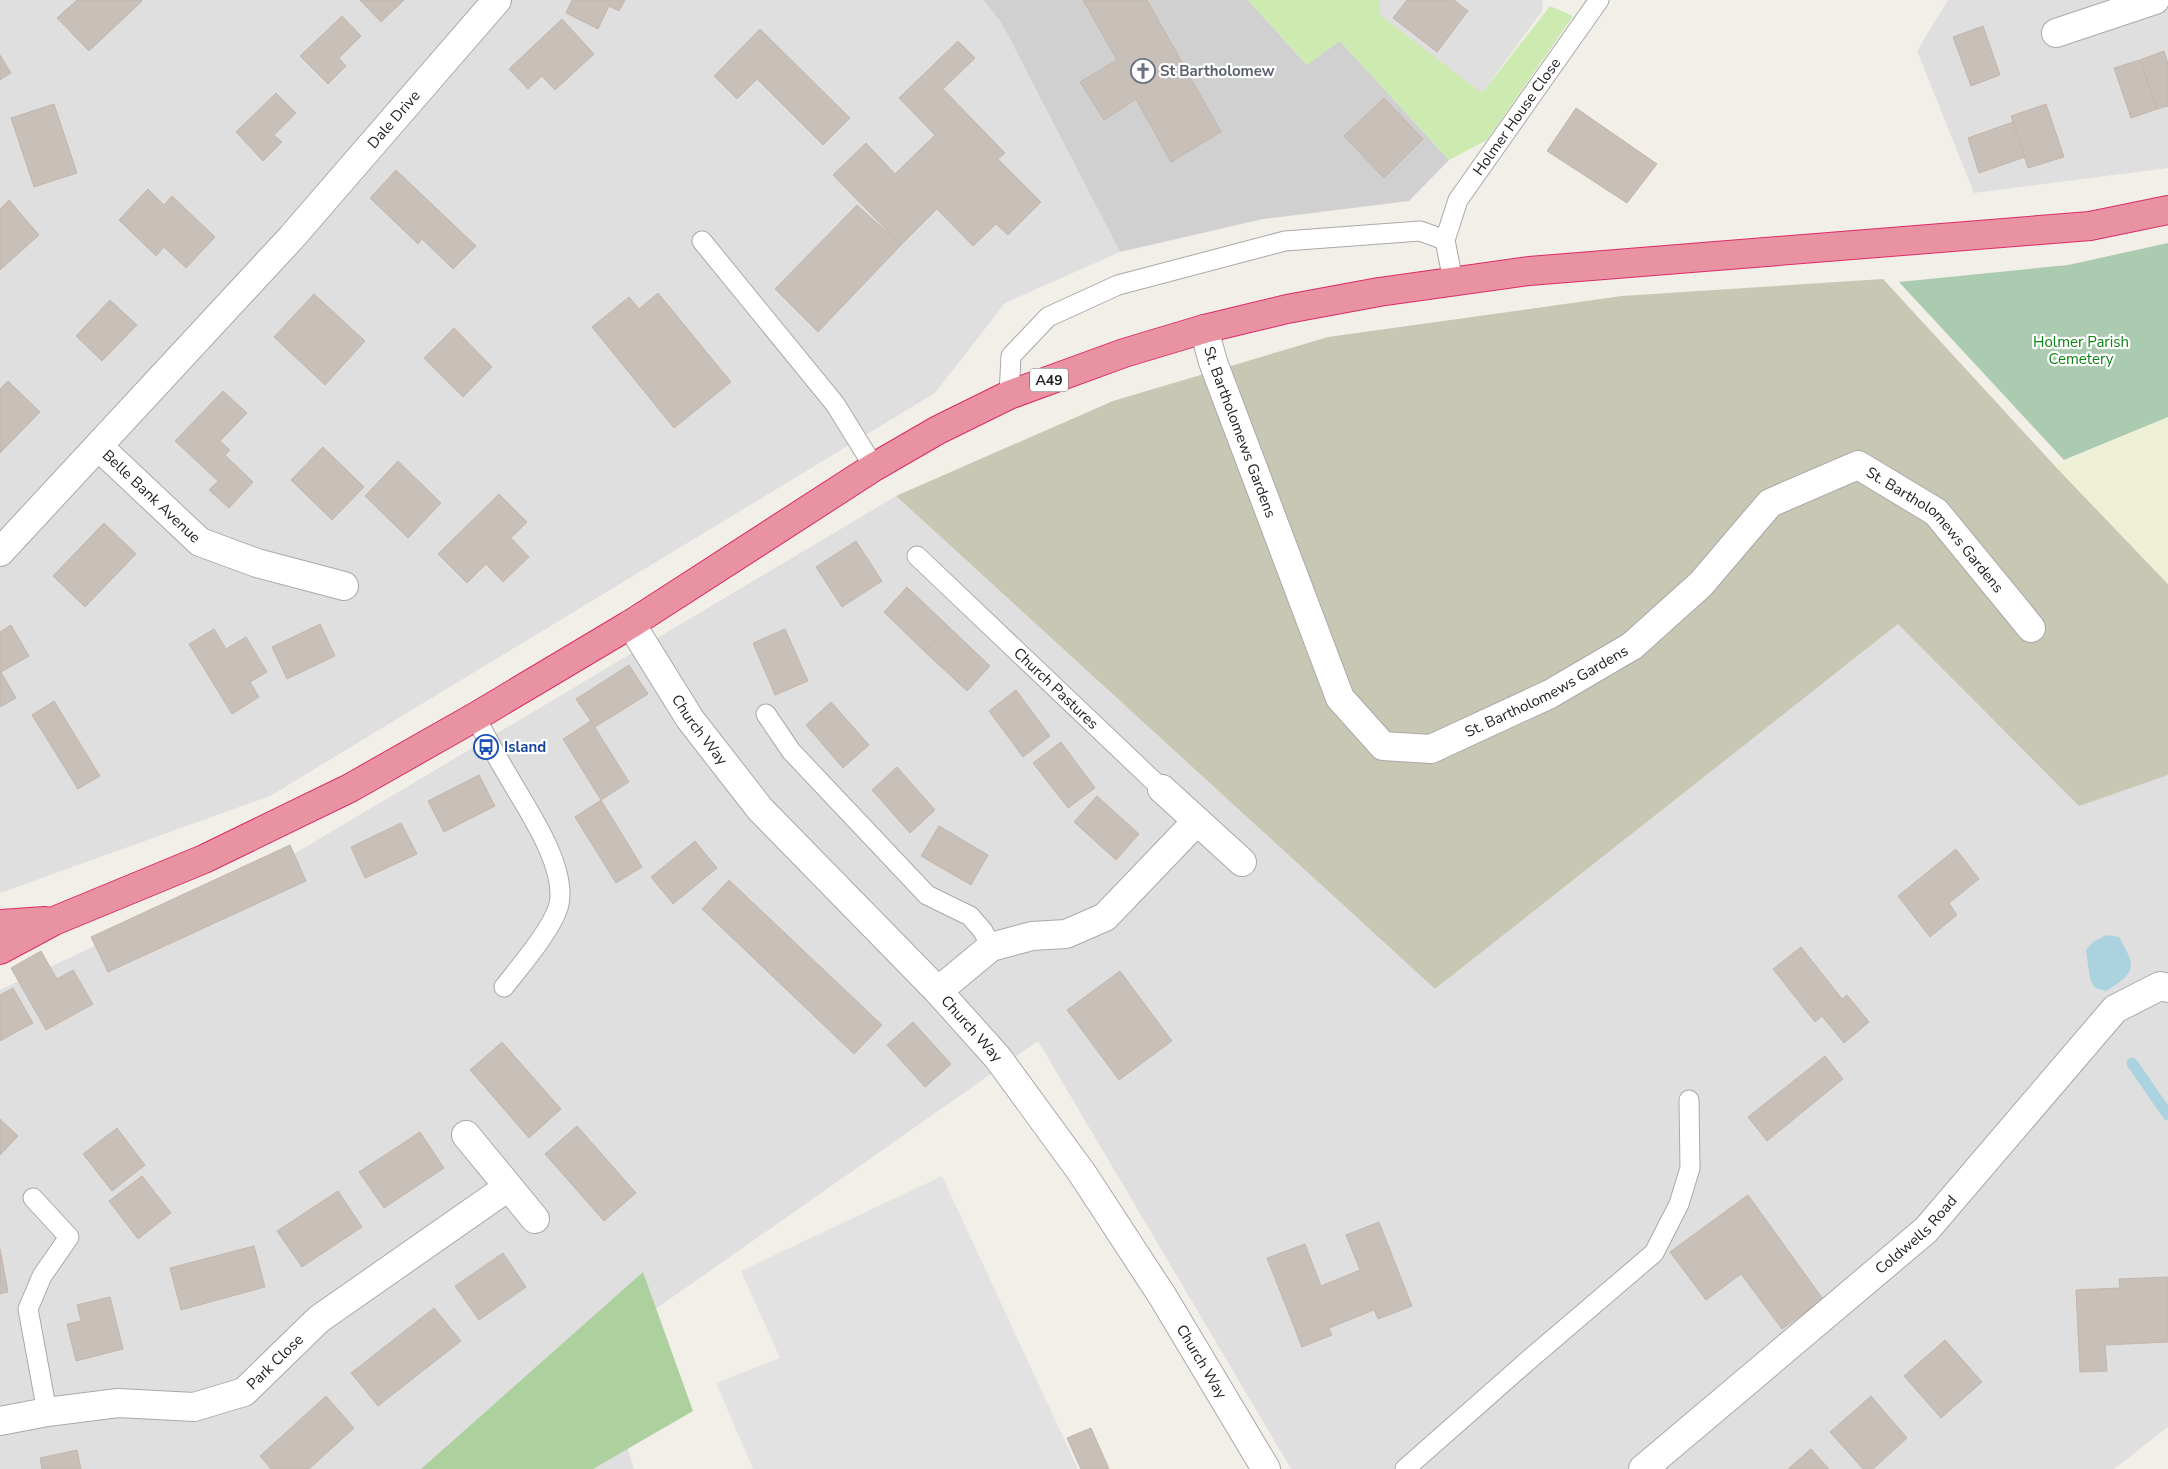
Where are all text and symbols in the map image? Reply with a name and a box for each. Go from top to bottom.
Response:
street label: Holmer House Close [1468,54,1565,179]
church icon: St Bartholomew [1130,58,1156,84]
place label: St Bartholomew [1160,61,1275,81]
street label: Dale Drive [363,86,424,153]
park label: Holmer Parish Cemetery [2033,332,2129,369]
street label: St. Bartholomews Gardens [1199,344,1281,520]
road number: A49 [1030,368,1068,392]
street label: Belle Bank Avenue [98,445,205,547]
street label: St. Bartholomews Gardens [1862,462,2008,597]
street label: St. Bartholomews Gardens [1462,641,1632,742]
street label: Church Pastures [1009,643,1103,733]
street label: Church Way [667,691,732,769]
bus stop icon: Island [473,734,499,760]
place label: Island [504,737,546,757]
street label: Church Way [937,991,1007,1066]
street label: Coldwells Road [1871,1191,1961,1279]
street label: Church Way [1172,1321,1232,1402]
street label: Park Close [242,1330,308,1394]

